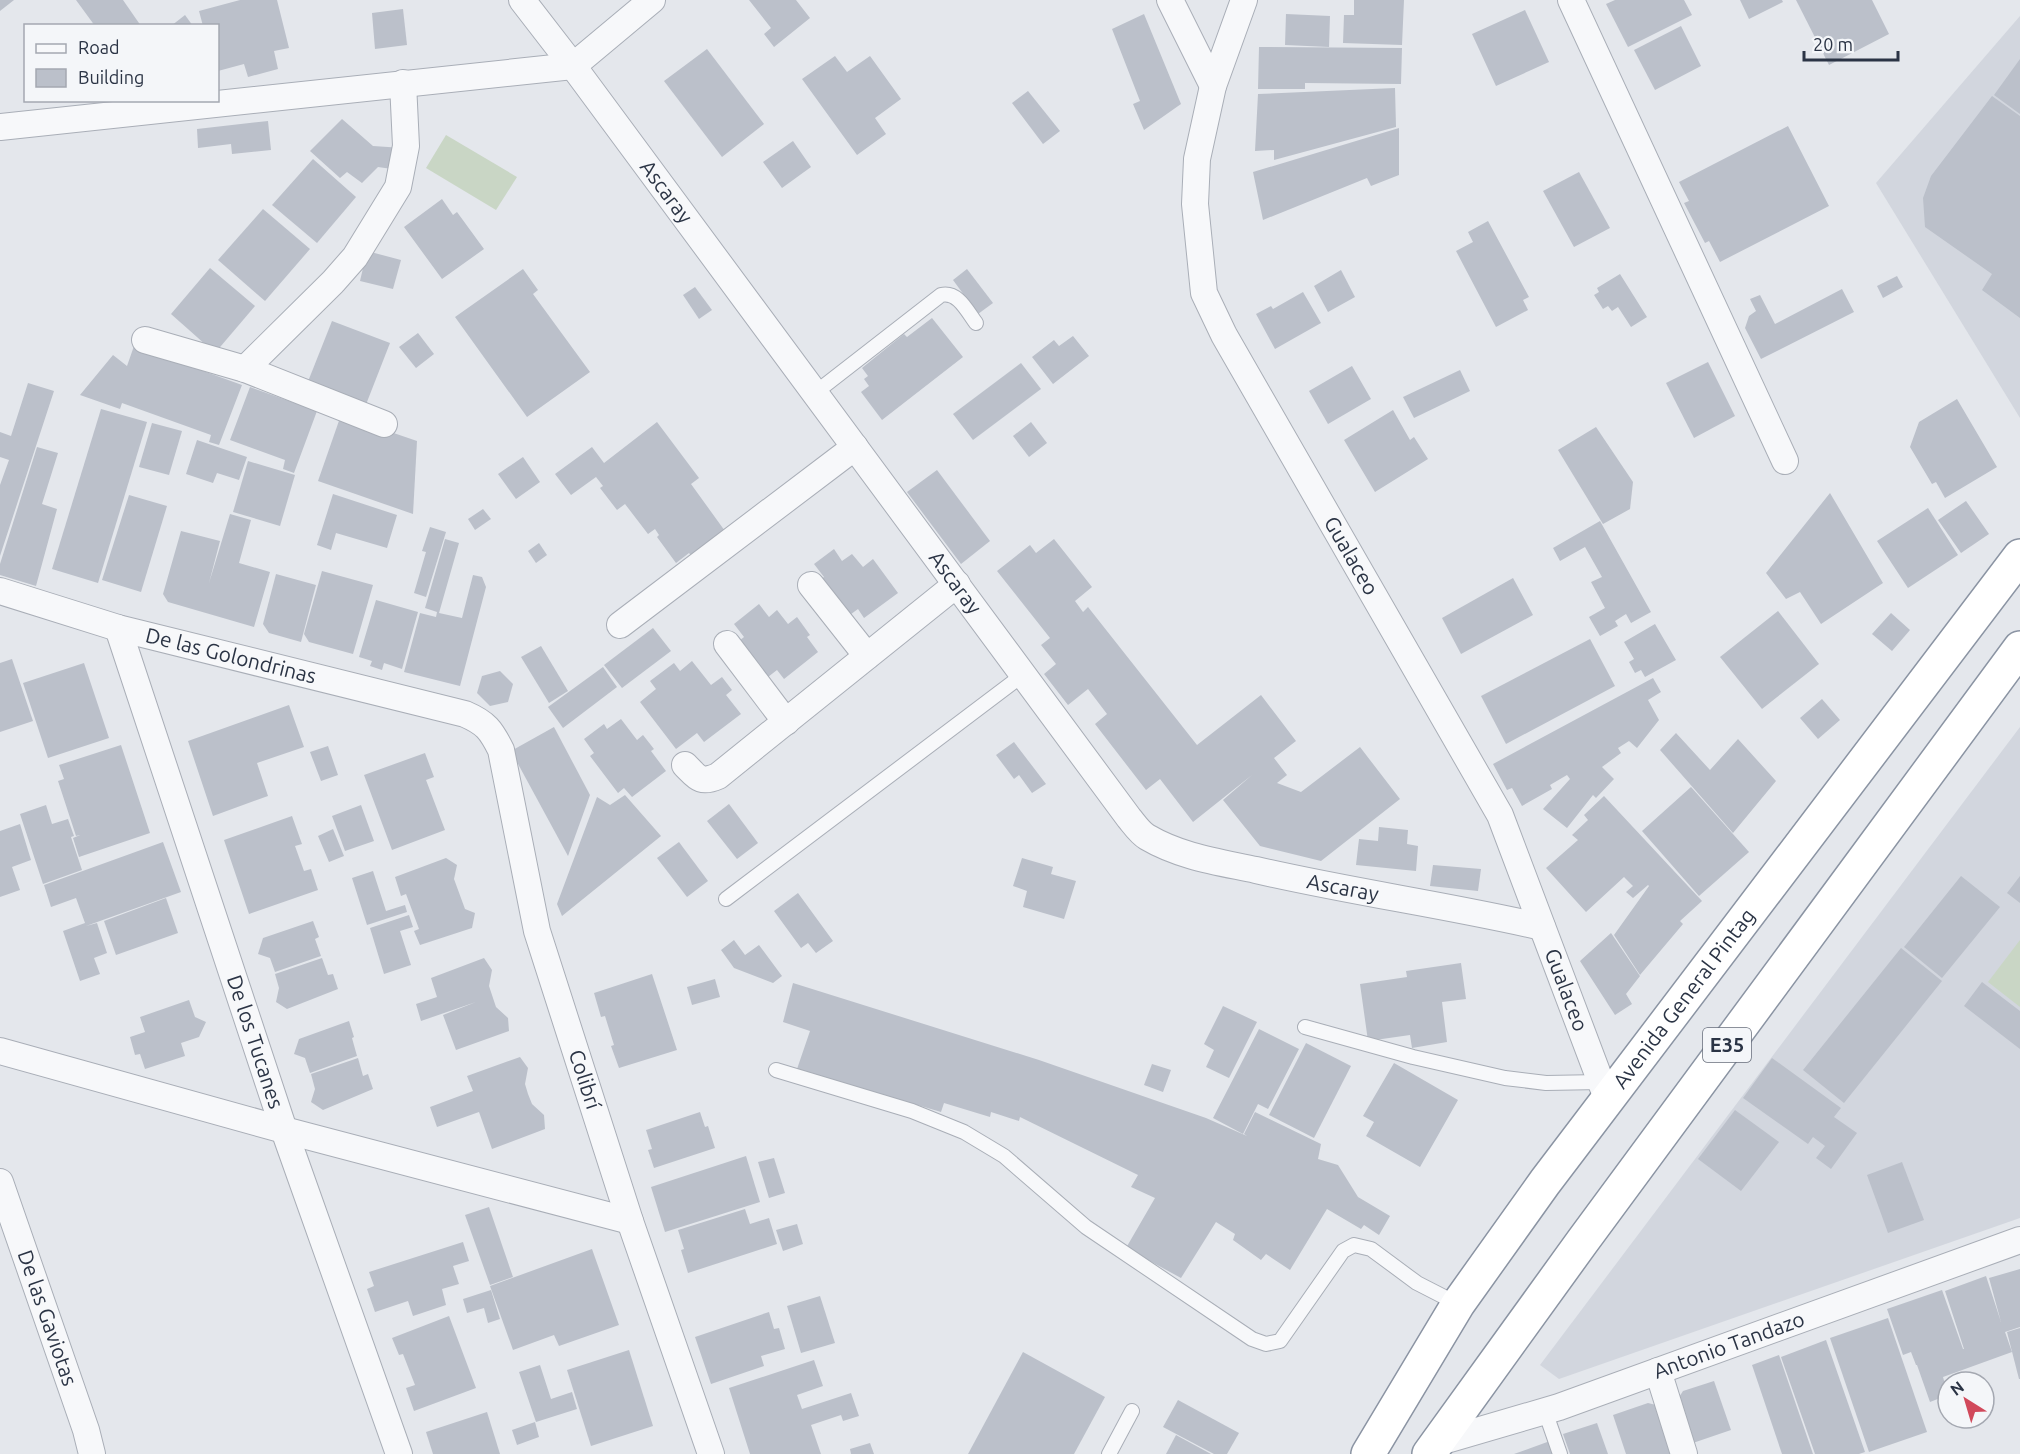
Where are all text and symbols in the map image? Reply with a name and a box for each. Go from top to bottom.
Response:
legend [24,24,219,102]
scale bar [1804,24,1898,62]
text: 20 m [1813,34,1853,54]
text: Road [78,37,120,57]
text: Building [78,67,144,87]
street label: Ascaray [636,155,698,228]
street label: Gualaceo [1320,512,1384,599]
street label: Ascaray [925,546,987,618]
street label: De las Golondrinas [143,622,319,688]
street label: Ascaray [1305,868,1381,906]
street label: Avenida General Pintag [1608,903,1759,1093]
street label: Gualaceo [1541,945,1594,1035]
street label: De los Tucanes [223,972,289,1112]
road number: E35 [1703,1028,1751,1062]
street label: Colibrí [565,1046,607,1113]
street label: De las Gaviotas [14,1247,83,1389]
street label: Antonio Tandazo [1650,1306,1807,1383]
north arrow [1936,1370,1996,1430]
text: N [1947,1377,1967,1399]

